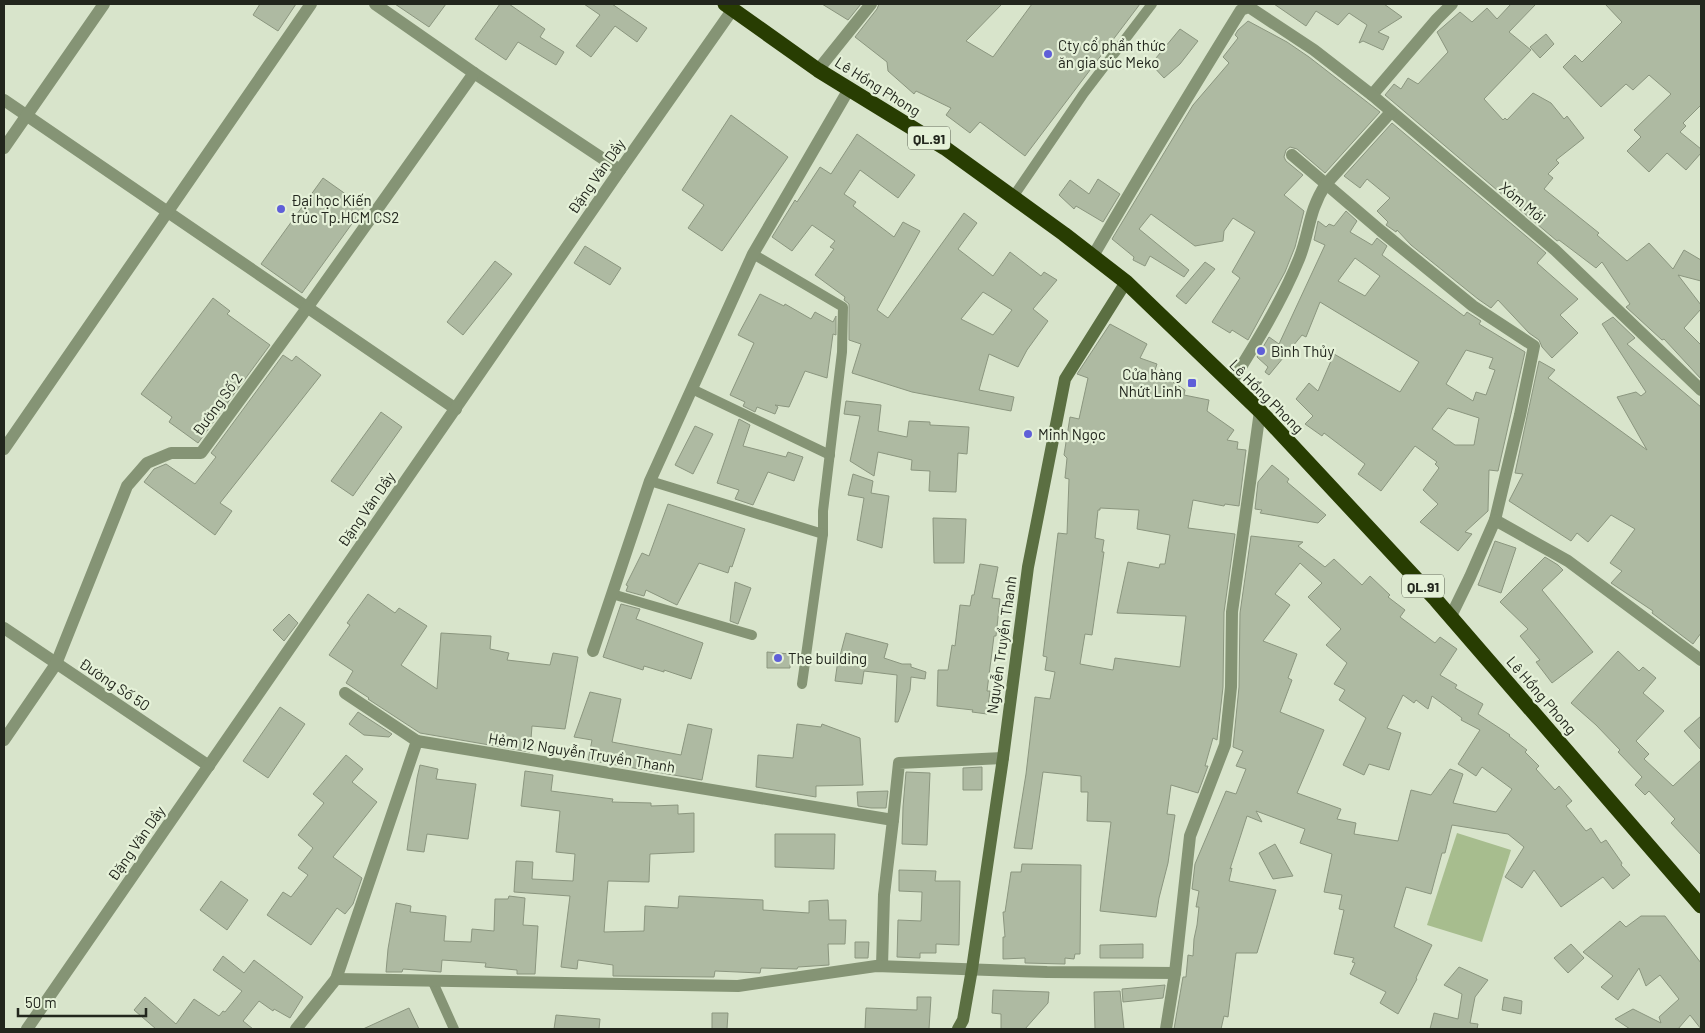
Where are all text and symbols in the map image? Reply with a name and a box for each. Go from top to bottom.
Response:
place label: Cty cổ phần thức ăn gia súc Meko [1058,36,1166,71]
marker: Cty cổ phần thức ăn gia súc Meko [1042,48,1054,60]
street label: Lê Hồng Phong [832,53,924,119]
road number: QL.91 [908,126,950,150]
street label: Đặng Văn Dầy [564,135,628,217]
street label: Xóm Mới [1496,178,1550,226]
place label: Đại học Kiến trúc Tp.HCM CS2 [291,191,399,226]
marker: Đại học Kiến trúc Tp.HCM CS2 [275,203,287,215]
place label: Bình Thủy [1271,342,1334,360]
marker: Bình Thủy [1255,345,1267,357]
street label: Lê Hồng Phong [1226,355,1308,437]
place label: Cửa hàng Nhứt Linh [1119,365,1182,400]
street label: Đường Số 2 [188,369,246,439]
marker: Cửa hàng Nhứt Linh [1186,377,1198,389]
place label: Minh Ngọc [1038,425,1106,443]
marker: Minh Ngọc [1022,428,1034,440]
street label: Đặng Văn Dầy [334,468,398,550]
road number: QL.91 [1402,574,1444,598]
street label: Nguyễn Truyền Thanh [982,575,1020,715]
place label: The building [788,649,867,667]
marker: The building [772,652,784,664]
street label: Lê Hồng Phong [1503,652,1581,738]
street label: Đường Số 50 [76,654,154,714]
street label: Hẻm 12 Nguyễn Truyền Thanh [487,728,677,776]
street label: Đặng Văn Dầy [104,802,168,884]
scale bar [18,986,145,1018]
text: 50 m [25,993,57,1011]

